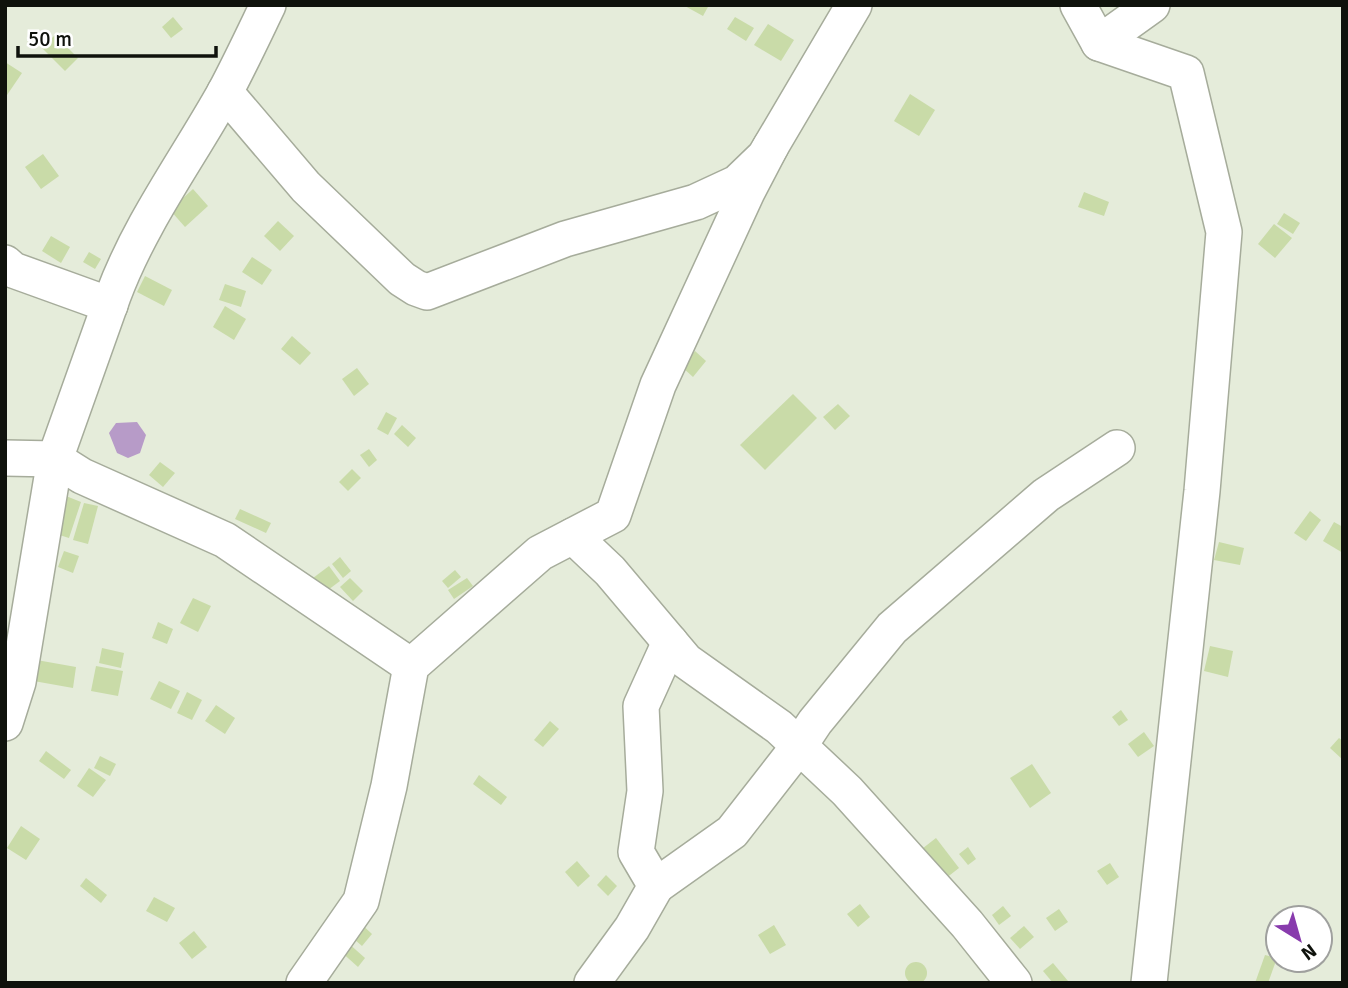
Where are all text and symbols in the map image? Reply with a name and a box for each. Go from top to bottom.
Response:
scale bar [18,14,215,58]
text: 50 m [28,26,72,52]
north arrow [1264,904,1334,974]
text: N [1296,938,1321,965]

